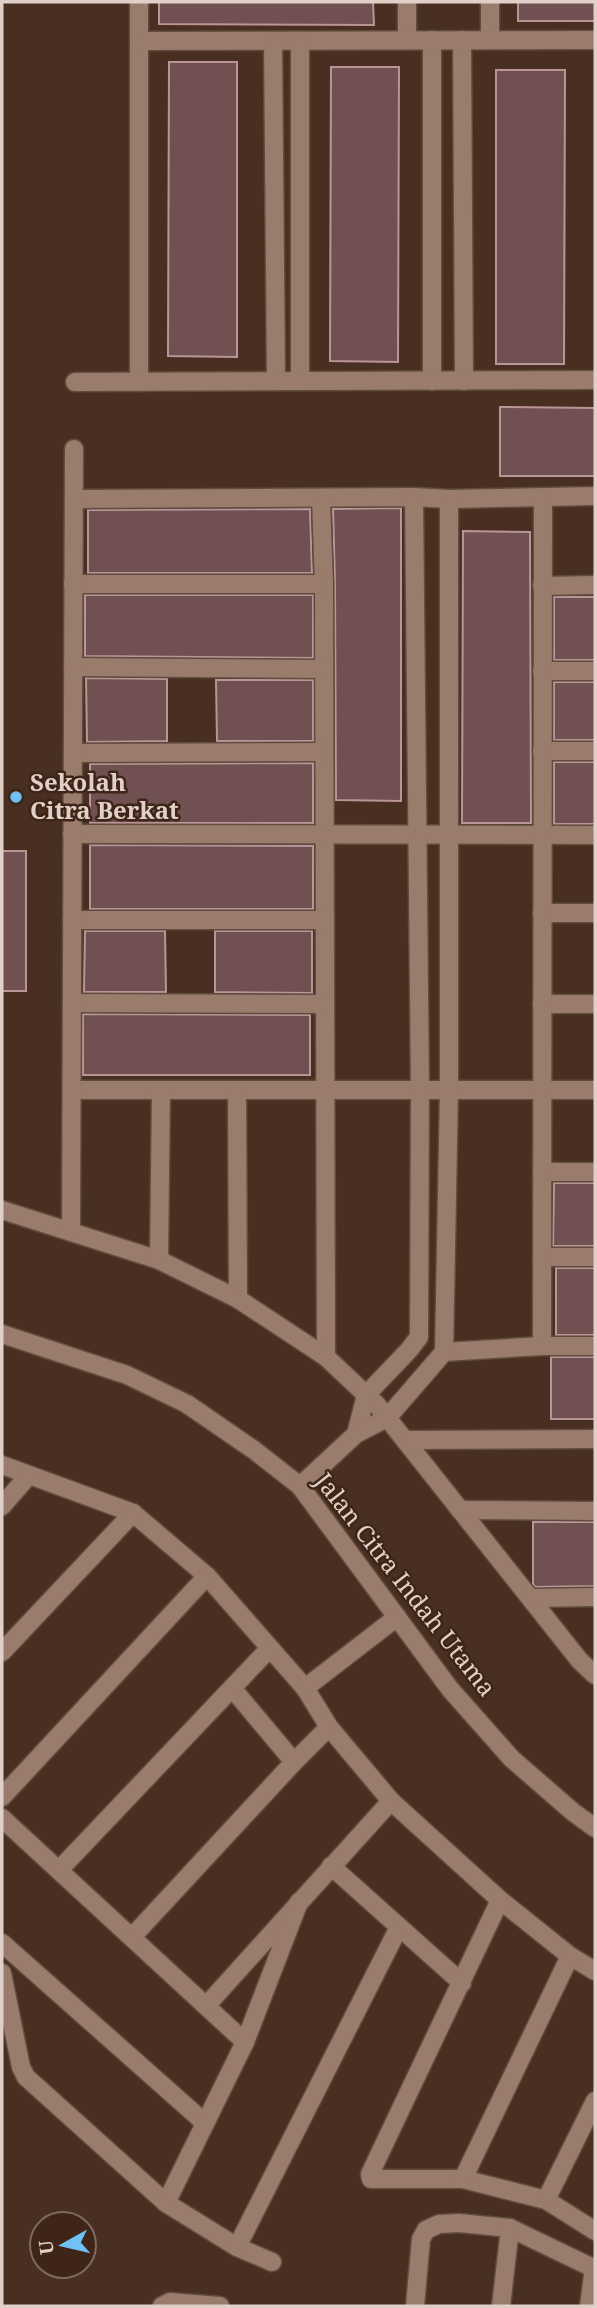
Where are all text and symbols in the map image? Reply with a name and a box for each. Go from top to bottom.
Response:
place label: Sekolah Citra Berkat [30,765,179,826]
marker: Sekolah Citra Berkat [8,789,24,805]
street label: Jalan Citra Indah Utama [308,1465,504,1703]
north arrow [28,2210,98,2280]
text: U [32,2239,60,2256]

